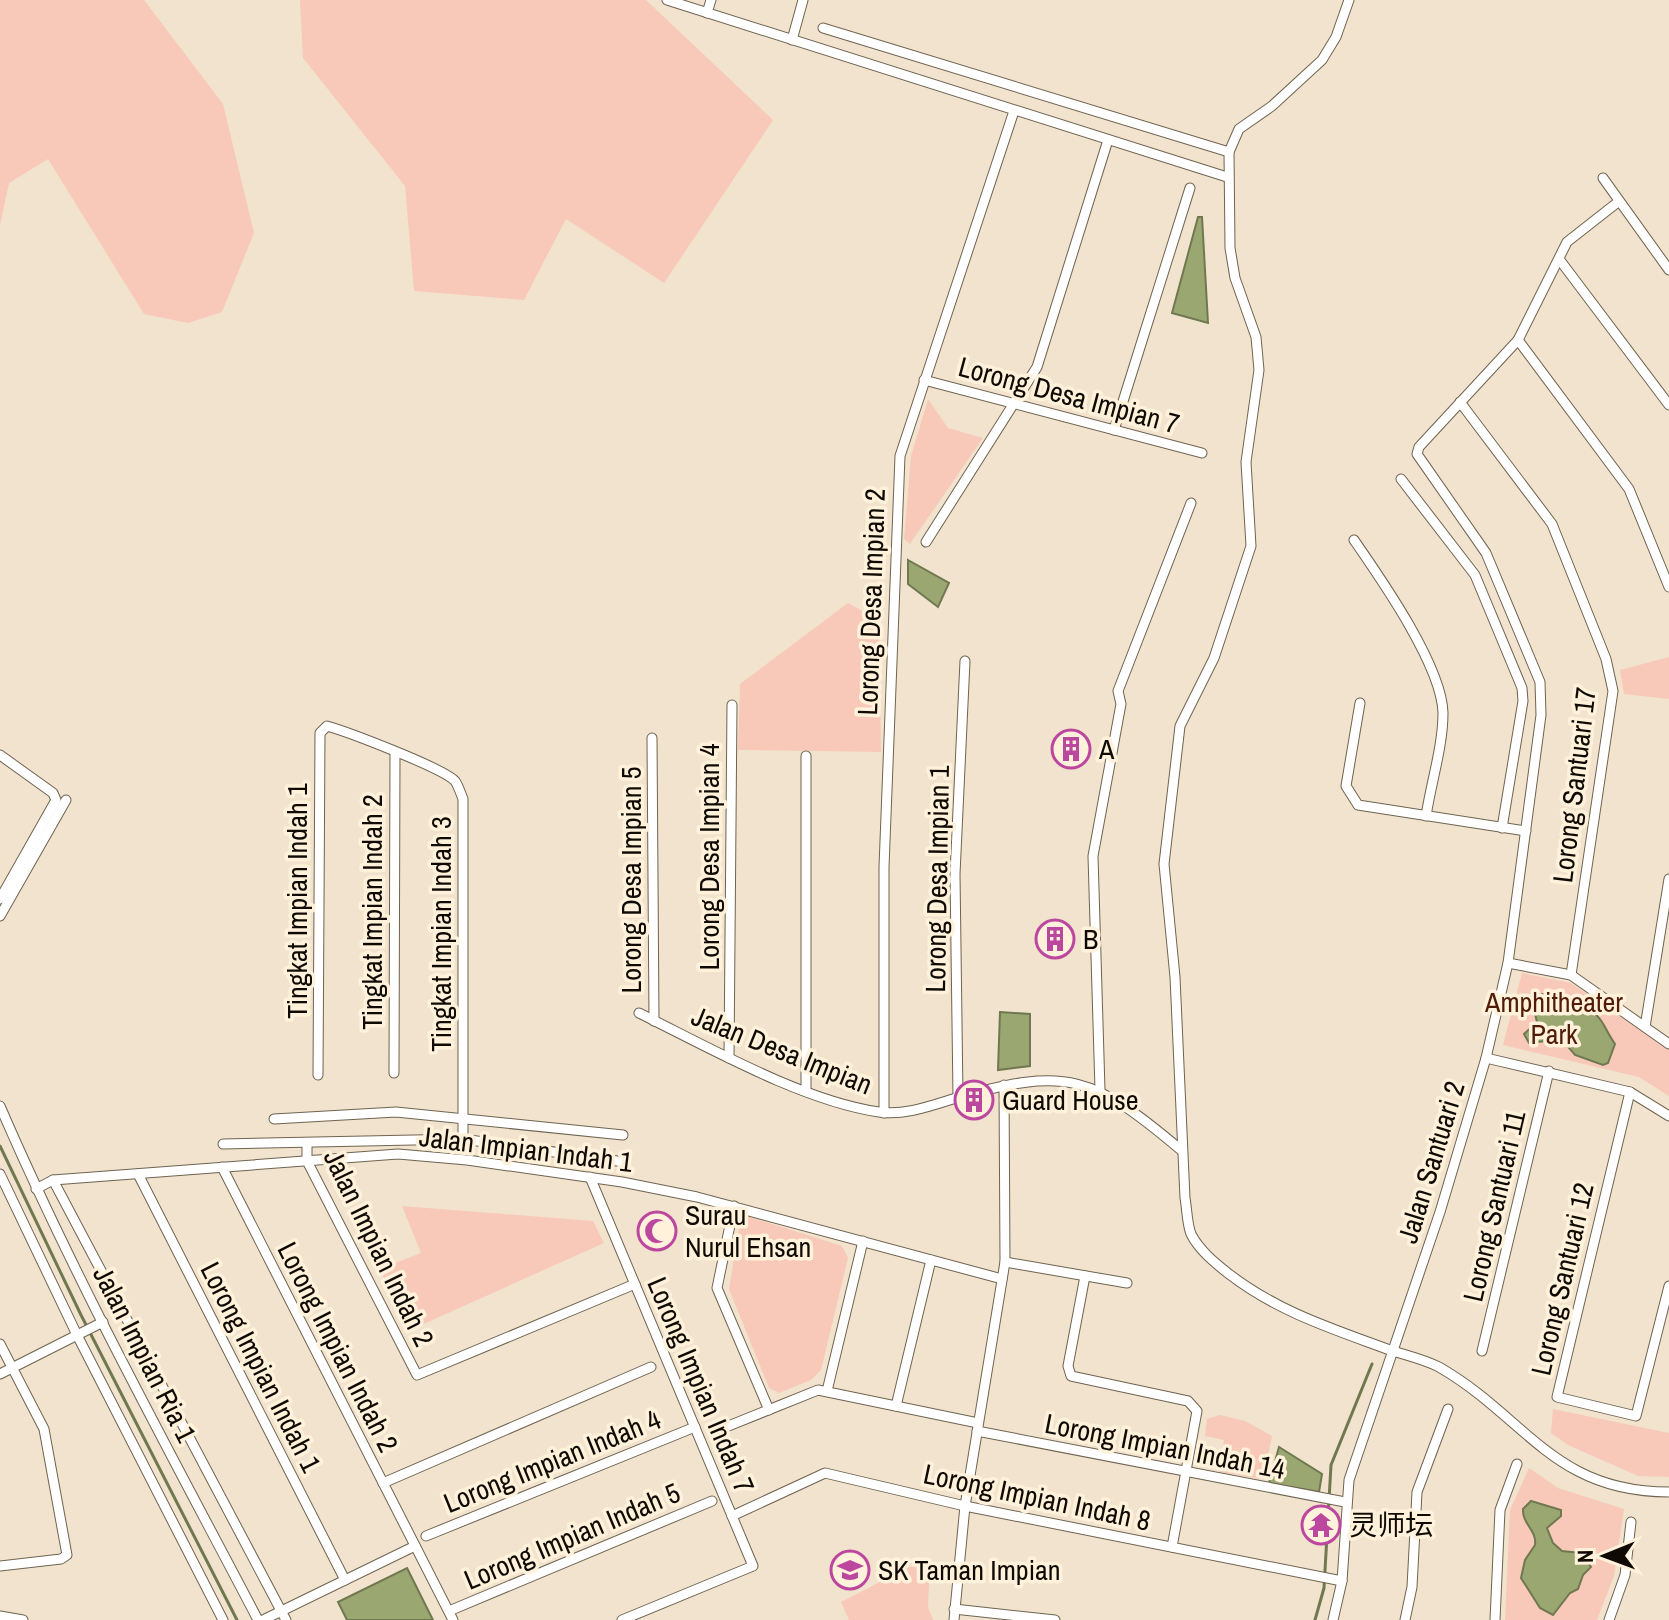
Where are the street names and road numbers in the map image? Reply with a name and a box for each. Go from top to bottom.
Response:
street label: Lorong Desa Impian 7 [954,347,1184,443]
street label: Lorong Desa Impian 2 [848,488,894,716]
street label: Lorong Santuari 17 [1543,685,1605,885]
street label: Lorong Desa Impian 4 [690,743,728,971]
street label: Lorong Desa Impian 1 [916,765,958,993]
street label: Lorong Desa Impian 5 [612,766,650,994]
street label: Tingkat Impian Indah 1 [278,783,316,1019]
street label: Tingkat Impian Indah 2 [353,794,391,1030]
street label: Tingkat Impian Indah 3 [422,816,460,1052]
street label: Jalan Desa Impian [686,997,878,1103]
street label: Jalan Santuari 2 [1388,1076,1474,1248]
street label: Lorong Santuari 11 [1454,1107,1534,1305]
street label: Jalan Impian Indah 1 [417,1117,635,1181]
street label: Jalan Impian Indah 2 [315,1143,443,1353]
street label: Lorong Santuari 12 [1521,1179,1603,1379]
street label: Lorong Impian Indah 2 [269,1235,407,1459]
street label: Lorong Impian Indah 1 [192,1255,330,1479]
street label: Jalan Impian Ria 1 [84,1260,206,1449]
street label: Lorong Impian Indah 7 [638,1271,764,1499]
street label: Lorong Impian Indah 4 [438,1400,666,1522]
street label: Lorong Impian Indah 14 [1042,1404,1289,1488]
street label: Lorong Impian Indah 8 [920,1454,1154,1540]
street label: Lorong Impian Indah 5 [458,1473,686,1599]

